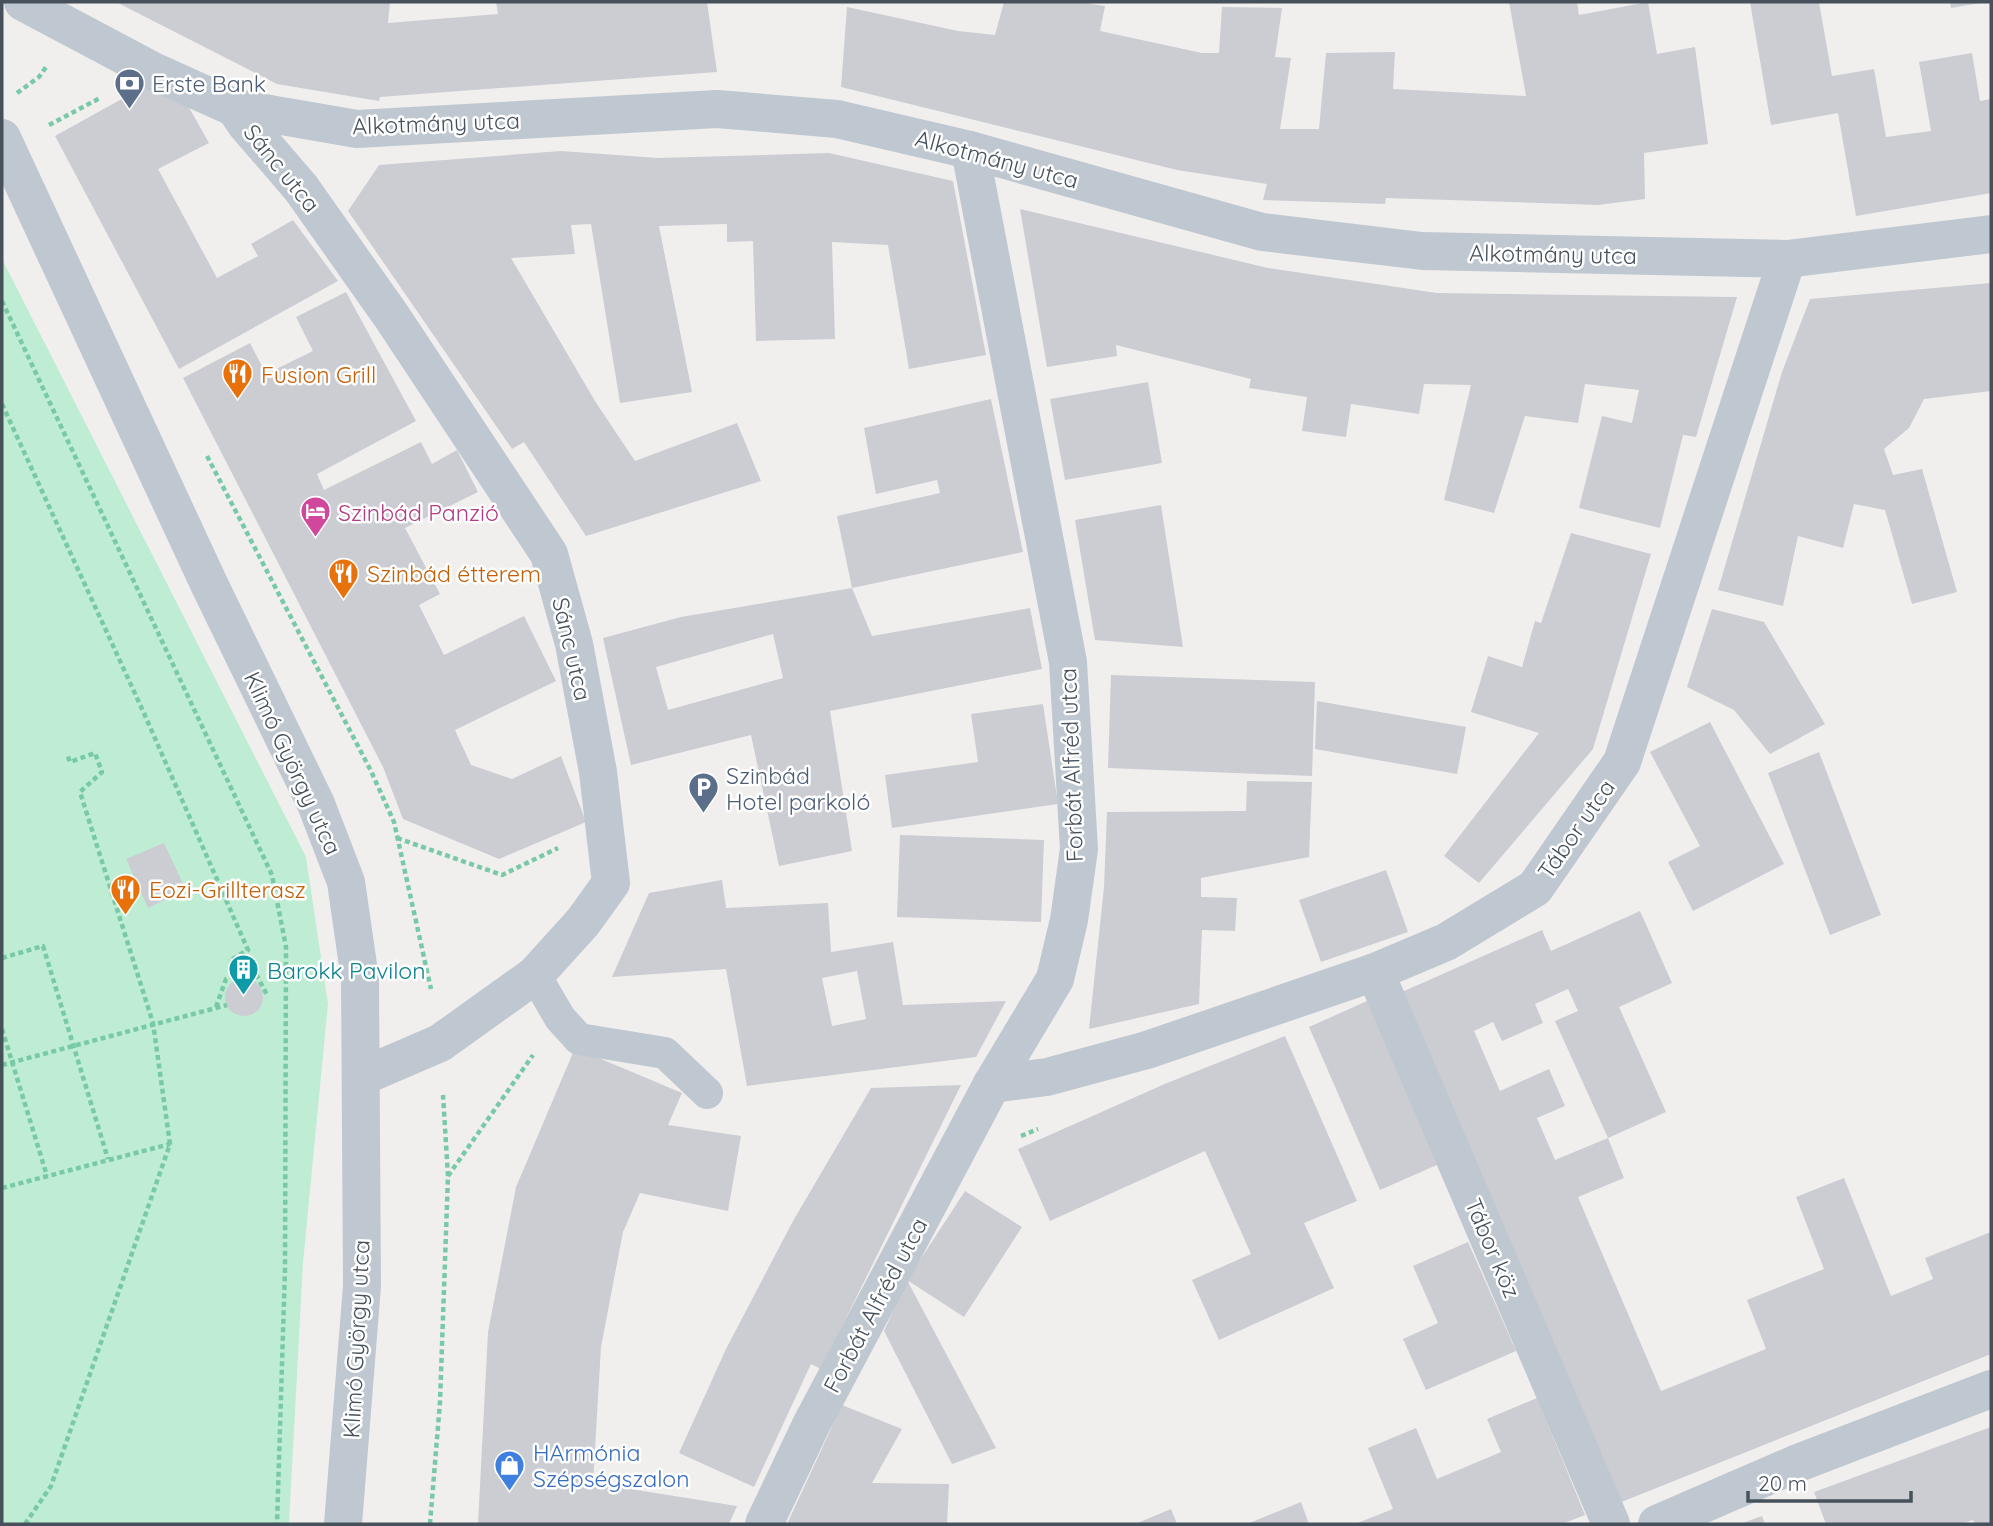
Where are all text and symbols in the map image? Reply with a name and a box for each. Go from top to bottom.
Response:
bank icon: Erste Bank [112,66,146,110]
place label: Erste Bank [152,69,266,98]
street label: Alkotmány utca [352,106,520,140]
street label: Sánc utca [238,118,326,218]
street label: Alkotmány utca [912,123,1082,195]
street label: Alkotmány utca [1469,238,1637,270]
restaurant icon: Fusion Grill [221,357,255,401]
place label: Fusion Grill [261,360,376,389]
hotel icon: Szinbád Panzió [298,495,332,539]
place label: Szinbád Panzió [338,498,499,527]
restaurant icon: Szinbád étterem [327,556,361,600]
place label: Szinbád étterem [367,559,541,588]
street label: Sánc utca [546,595,598,703]
street label: Klimó György utca [238,667,348,859]
street label: Forbát Alfréd utca [1053,668,1089,862]
place label: Szinbád Hotel parkoló [726,761,870,816]
parking icon: Szinbád Hotel parkoló [686,771,720,815]
street label: Tábor utca [1531,774,1621,884]
restaurant icon: Eozi-Grillterasz [109,872,143,916]
place label: Eozi-Grillterasz [149,875,306,904]
building icon: Barokk Pavilon [227,953,261,997]
place label: Barokk Pavilon [267,956,426,985]
street label: Tábor köz [1459,1194,1527,1302]
street label: Forbát Alfréd utca [817,1213,933,1397]
street label: Klimó György utca [336,1239,376,1439]
place label: HArmónia Szépségszalon [533,1438,689,1493]
shop icon: HArmónia Szépségszalon [493,1448,527,1492]
scale bar [1748,1460,1911,1504]
text: 20 m [1758,1470,1807,1496]

